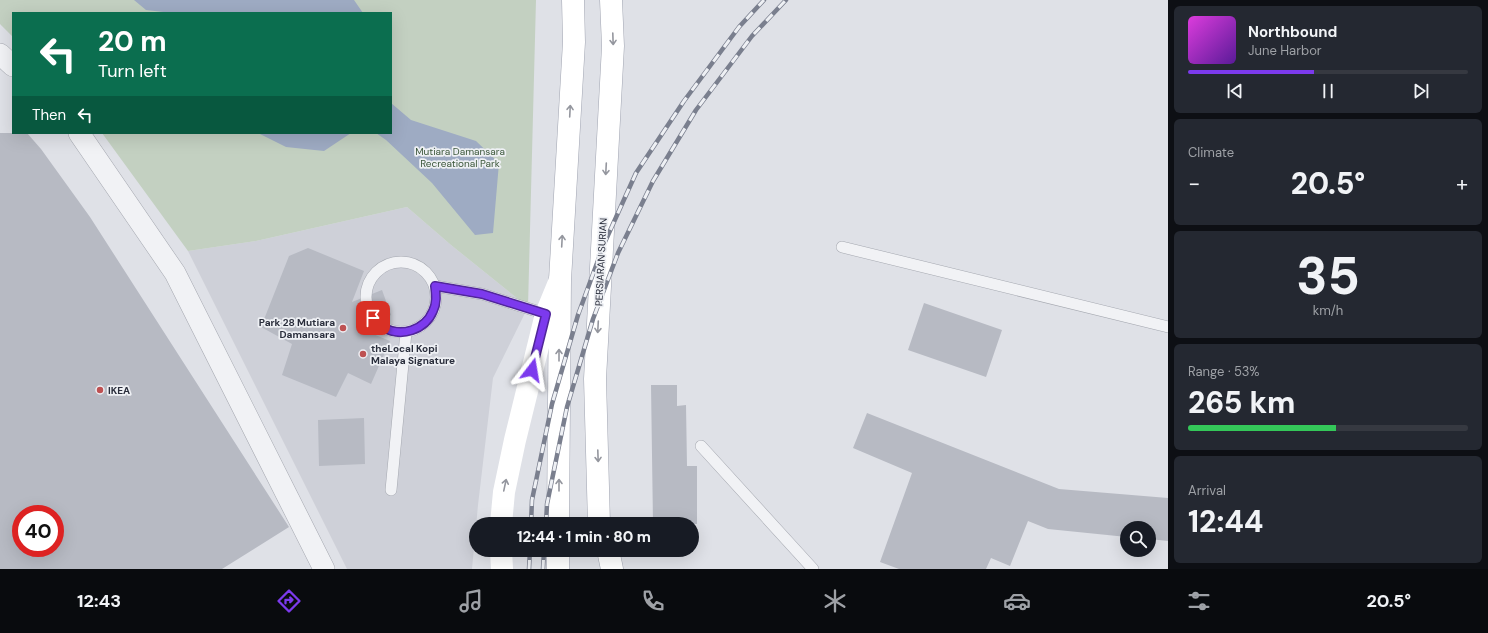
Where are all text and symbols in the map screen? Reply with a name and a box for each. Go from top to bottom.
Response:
text: Northbound [1248,22,1337,42]
text: 20 m [98,23,167,60]
icon: left [32,28,84,80]
one-way arrow [609,32,616,45]
text: June Harbor [1248,42,1322,59]
text: Turn left [98,59,167,83]
icon: previous [1224,80,1246,102]
icon: pause [1317,80,1339,102]
icon: next [1410,80,1432,102]
icon: left [74,104,96,126]
text: Then [32,105,66,125]
one-way arrow [566,105,574,118]
text: Climate [1188,144,1234,161]
park label: Mutiara Damansara Recreational Park [415,145,505,170]
one-way arrow [602,162,609,175]
text: 20.5° [1291,164,1365,203]
text: − [1188,169,1200,198]
text: + [1456,169,1468,198]
street label: PERSIARAN SURIAN [592,217,610,307]
one-way arrow [559,235,566,248]
text: 35 [1296,242,1360,310]
pin [356,301,390,335]
text: km/h [1313,302,1343,319]
icon: arrive [362,307,384,329]
place label: Park 28 Mutiara Damansara [259,316,335,341]
one-way arrow [594,320,602,333]
marker: Park 28 Mutiara Damansara [338,323,348,333]
place label: theLocal Kopi Malaya Signature [371,342,455,367]
marker: theLocal Kopi Malaya Signature [358,349,368,359]
position arrow [511,349,553,391]
one-way arrow [556,349,563,362]
text: Range · 53% [1188,363,1260,380]
text: 265 km [1188,383,1295,422]
place label: IKEA [108,384,130,397]
marker: IKEA [95,385,105,395]
one-way arrow [594,449,602,462]
one-way arrow [501,479,509,492]
one-way arrow [555,479,563,492]
text: Arrival [1188,482,1226,499]
text: 12:44 [1188,502,1264,541]
speed limit sign: 40 [12,505,64,557]
map controls [1120,521,1156,557]
button: search [1120,521,1156,557]
text: 12:44 · 1 min · 80 m [517,527,651,547]
icon: directions [275,587,303,615]
icon: music [457,587,485,615]
icon: phone [639,587,667,615]
icon: climate [821,587,849,615]
icon: car [1003,587,1031,615]
icon: filters [1185,587,1213,615]
text: 12:43 [77,589,121,613]
text: 20.5° [1366,589,1411,613]

